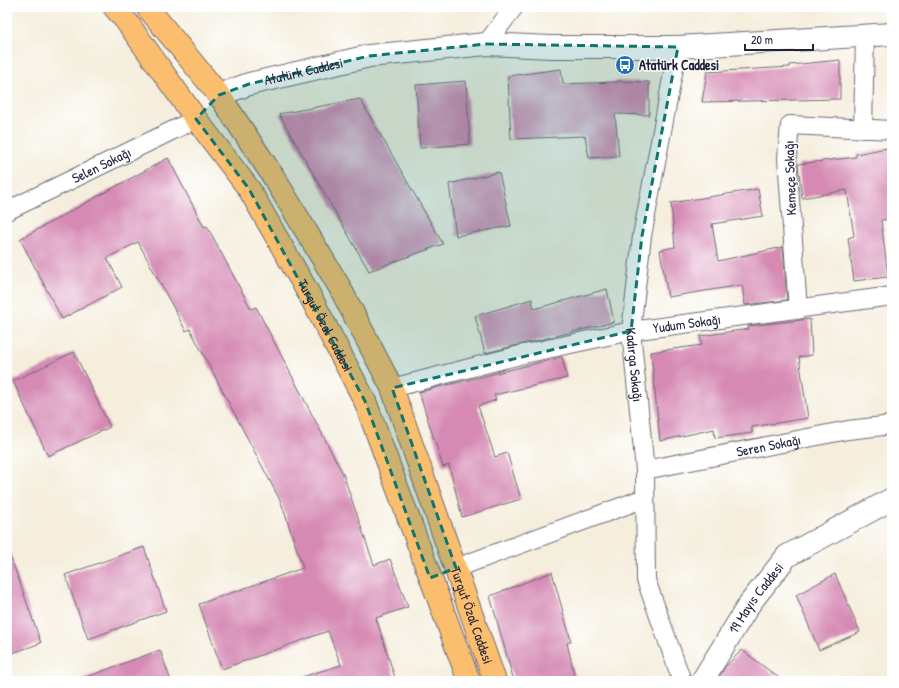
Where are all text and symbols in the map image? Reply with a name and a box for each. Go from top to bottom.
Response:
scale bar [745,26,813,52]
text: 20 m [751,31,773,48]
street label: Atatürk Caddesi [262,52,345,89]
bus stop icon: Atatürk Caddesi [614,54,636,76]
place label: Atatürk Caddesi [639,55,719,74]
street label: Kemeçe Sokağı [779,140,801,216]
street label: Selen Sokağı [68,142,134,187]
street label: Turgut Özal Caddesi [293,275,358,375]
street label: Yudum Sokağı [652,309,722,337]
street label: Kadırga Sokağı [622,327,648,403]
street label: Seren Sokağı [735,430,802,461]
street label: 19 Mayıs Caddesi [724,558,787,637]
street label: Turgut Özal Caddesi [446,564,498,666]

